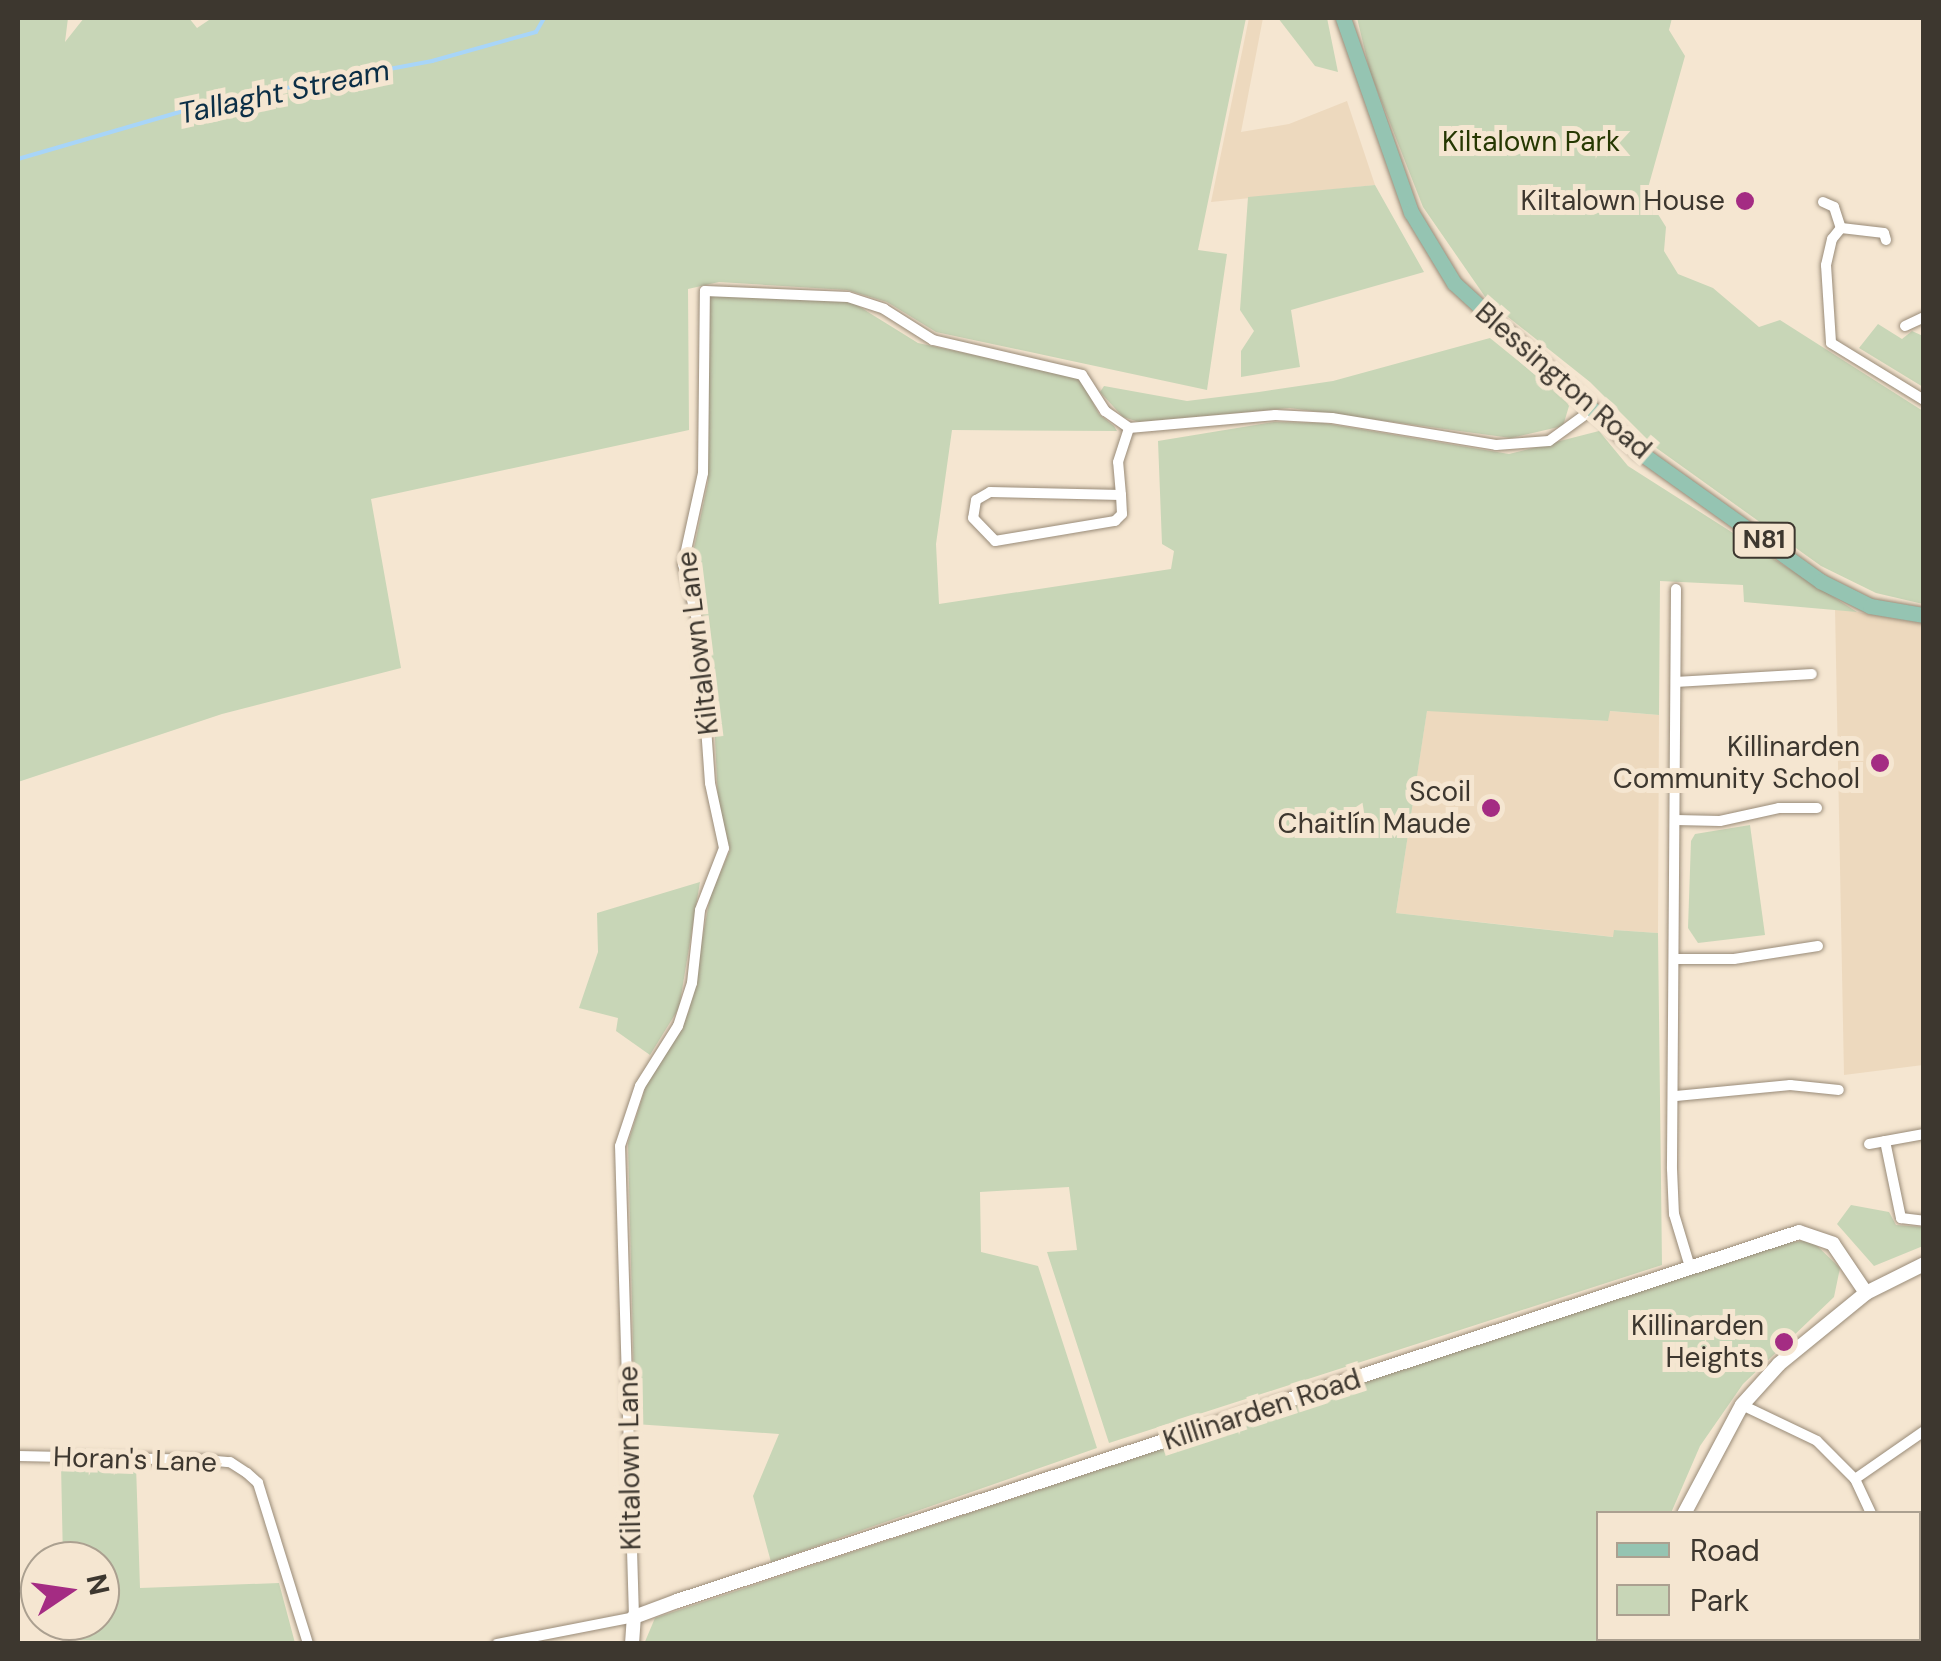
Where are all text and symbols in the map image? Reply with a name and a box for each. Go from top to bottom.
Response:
water label: Tallaght Stream [175,52,393,132]
park label: Kiltalown Park [1442,125,1620,159]
place label: Kiltalown House [1521,184,1725,218]
marker: Kiltalown House [1734,190,1756,212]
street label: Blessington Road [1468,296,1658,466]
road number: N81 [1732,520,1796,560]
street label: Kiltalown Lane [670,549,726,737]
place label: Killinarden Community School [1613,730,1860,796]
marker: Killinarden Community School [1869,752,1891,774]
place label: Scoil Chaitlín Maude [1278,775,1471,841]
marker: Scoil Chaitlín Maude [1480,797,1502,819]
place label: Killinarden Heights [1631,1309,1764,1375]
marker: Killinarden Heights [1773,1331,1795,1353]
street label: Killinarden Road [1159,1362,1365,1458]
street label: Kiltalown Lane [612,1365,648,1551]
street label: Horan's Lane [53,1440,217,1480]
legend [1596,1511,1921,1641]
text: Road [1690,1531,1760,1570]
north arrow [20,1541,120,1641]
text: N [77,1570,118,1599]
text: Park [1690,1581,1749,1620]

